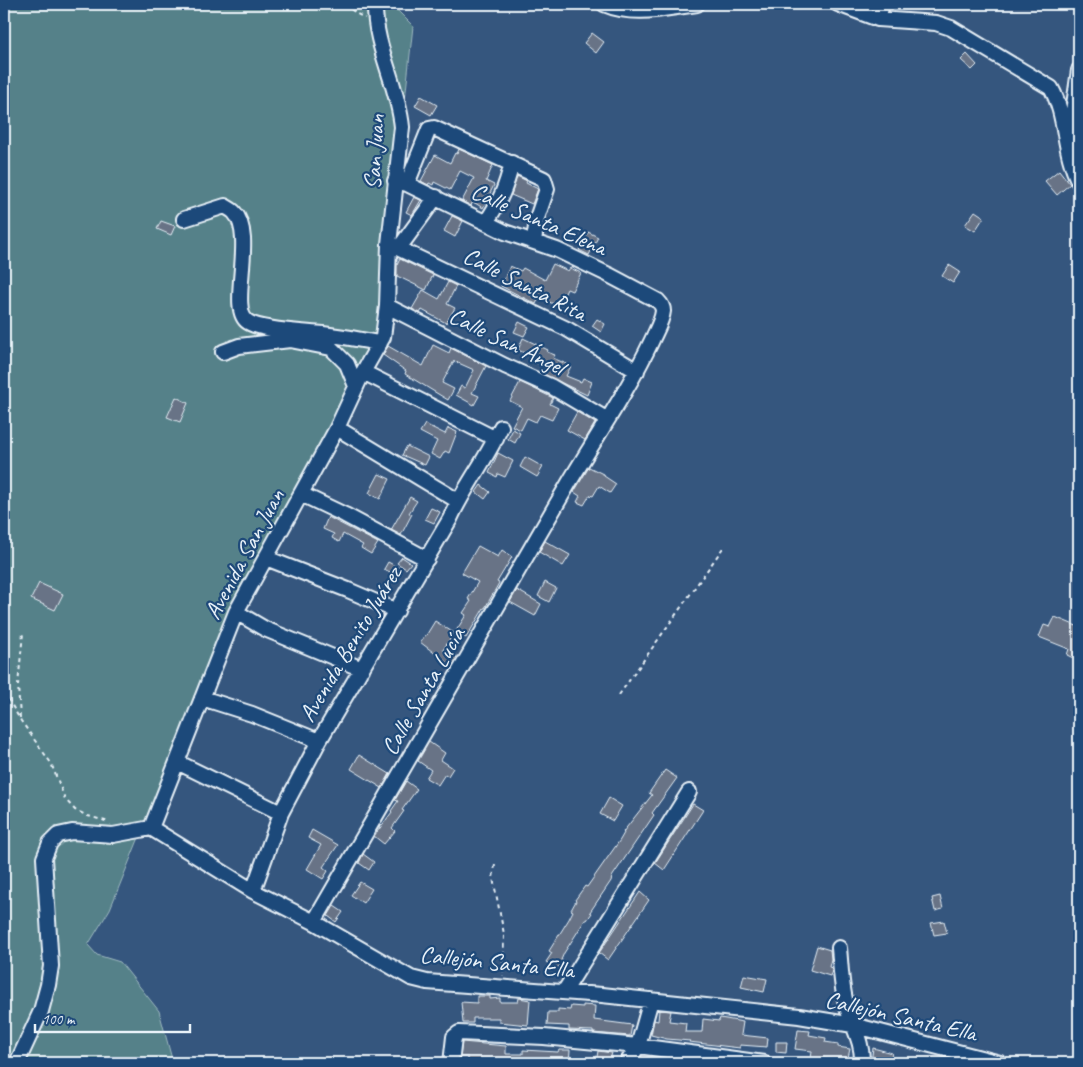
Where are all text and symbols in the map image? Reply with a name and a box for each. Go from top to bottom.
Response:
street label: San Juan [357,113,391,190]
street label: Calle Santa Elena [467,176,613,263]
street label: Calle Santa Rita [458,240,594,329]
street label: Calle San Ángel [444,300,573,384]
street label: Avenida San Juan [197,483,291,624]
street label: Avenida Benito Juárez [292,559,409,727]
street label: Calle Santa Lucía [374,620,472,760]
street label: Callejón Santa Ella [419,939,578,985]
street label: Callejón Santa Ella [822,984,982,1048]
scale bar [35,1002,190,1034]
text: 100 m [42,1010,76,1029]

